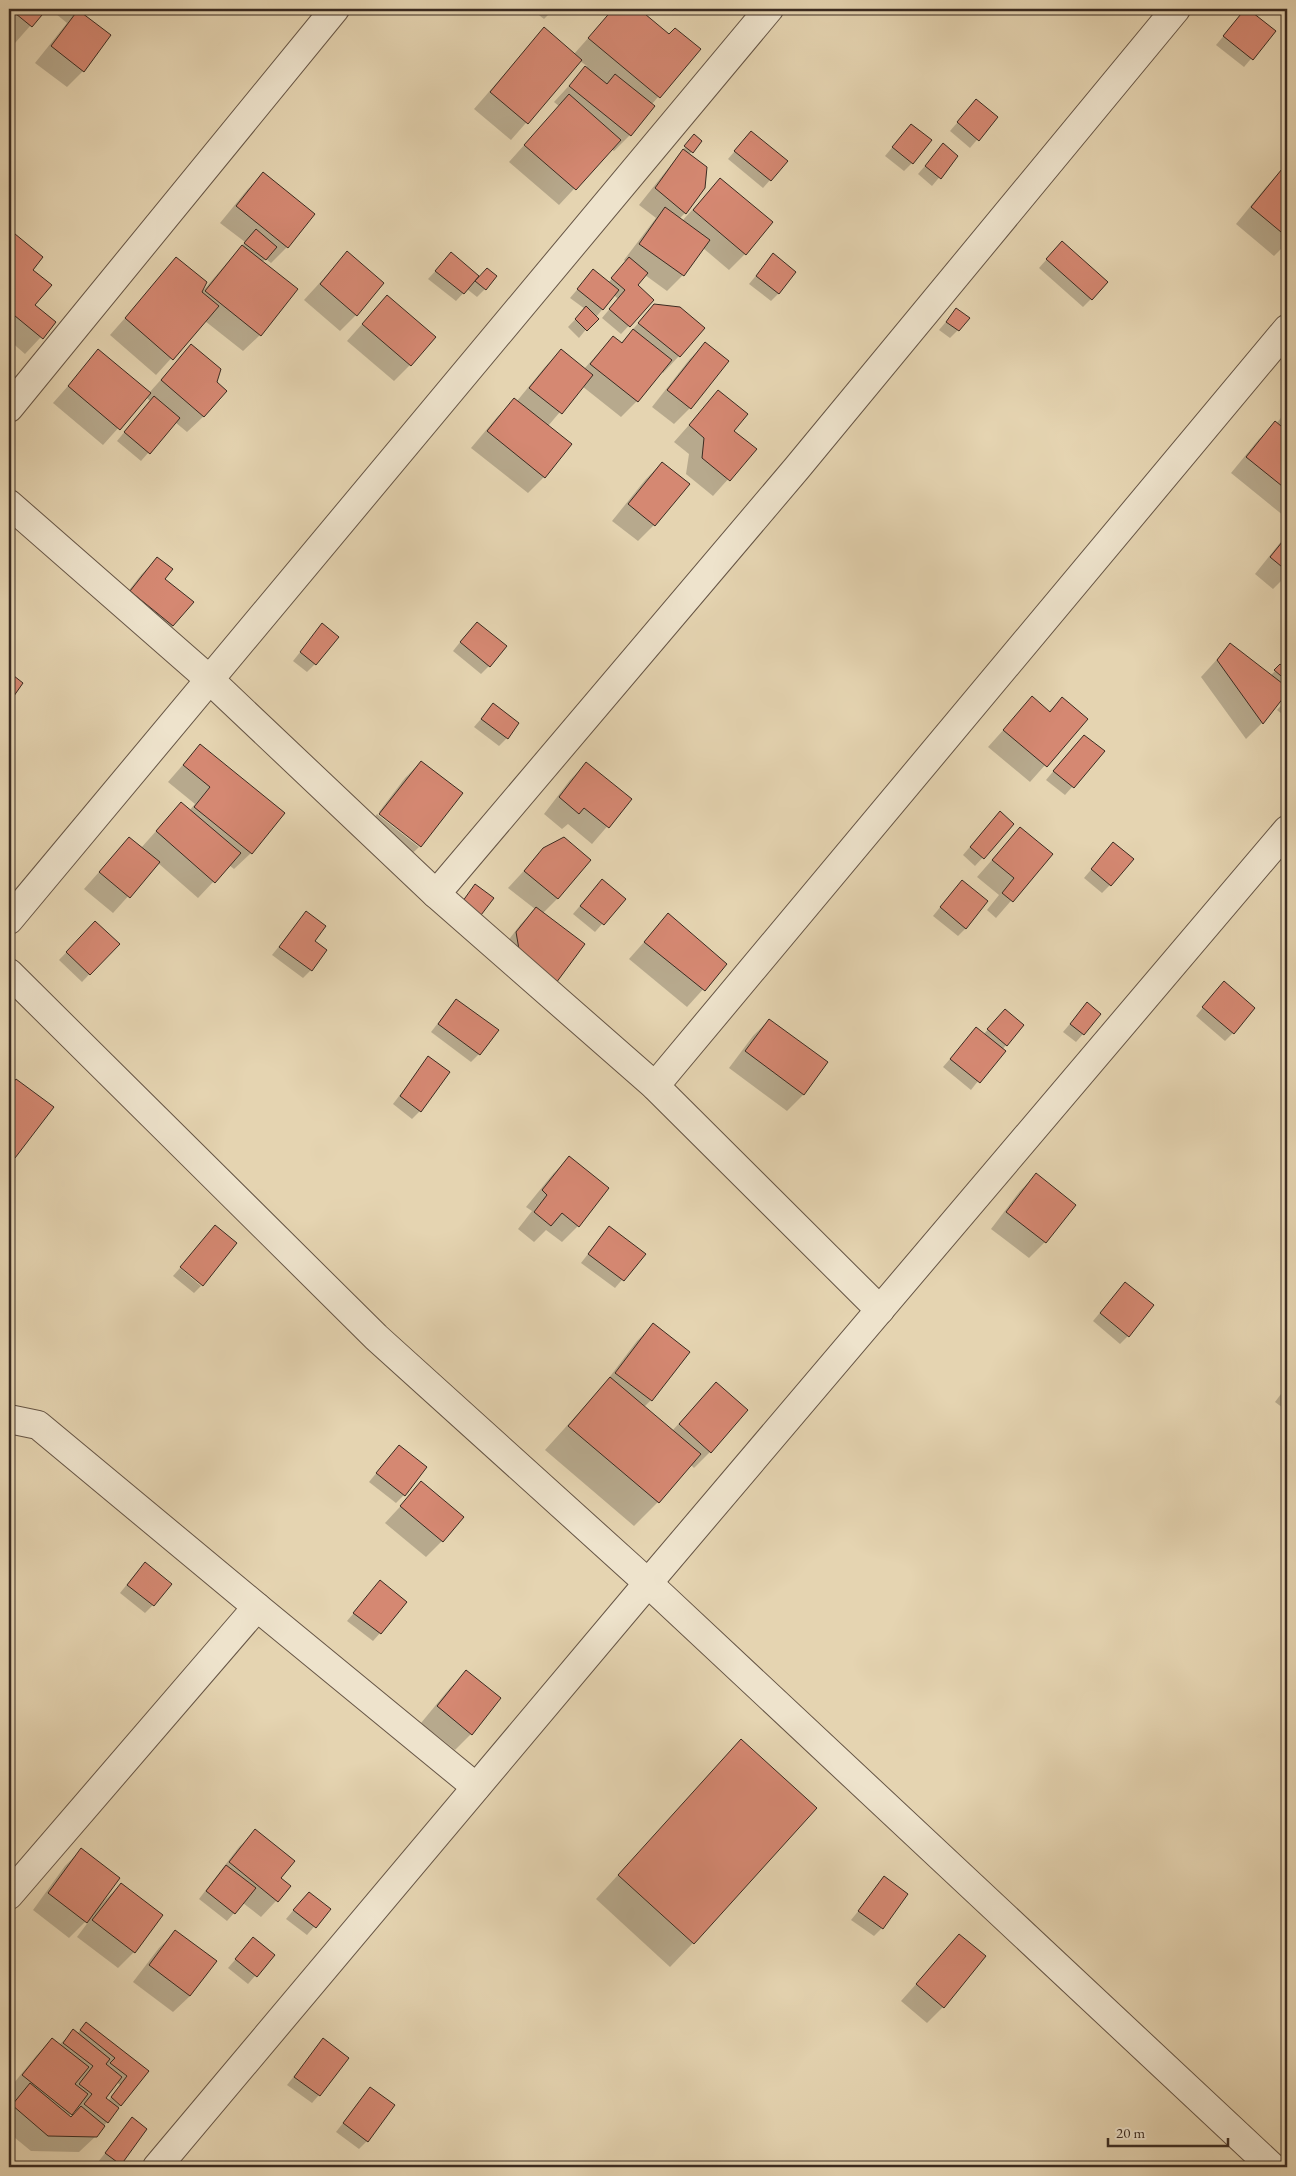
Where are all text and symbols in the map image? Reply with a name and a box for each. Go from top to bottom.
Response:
scale bar [1108,2116,1228,2148]
text: 20 m [1116,2123,1145,2142]

